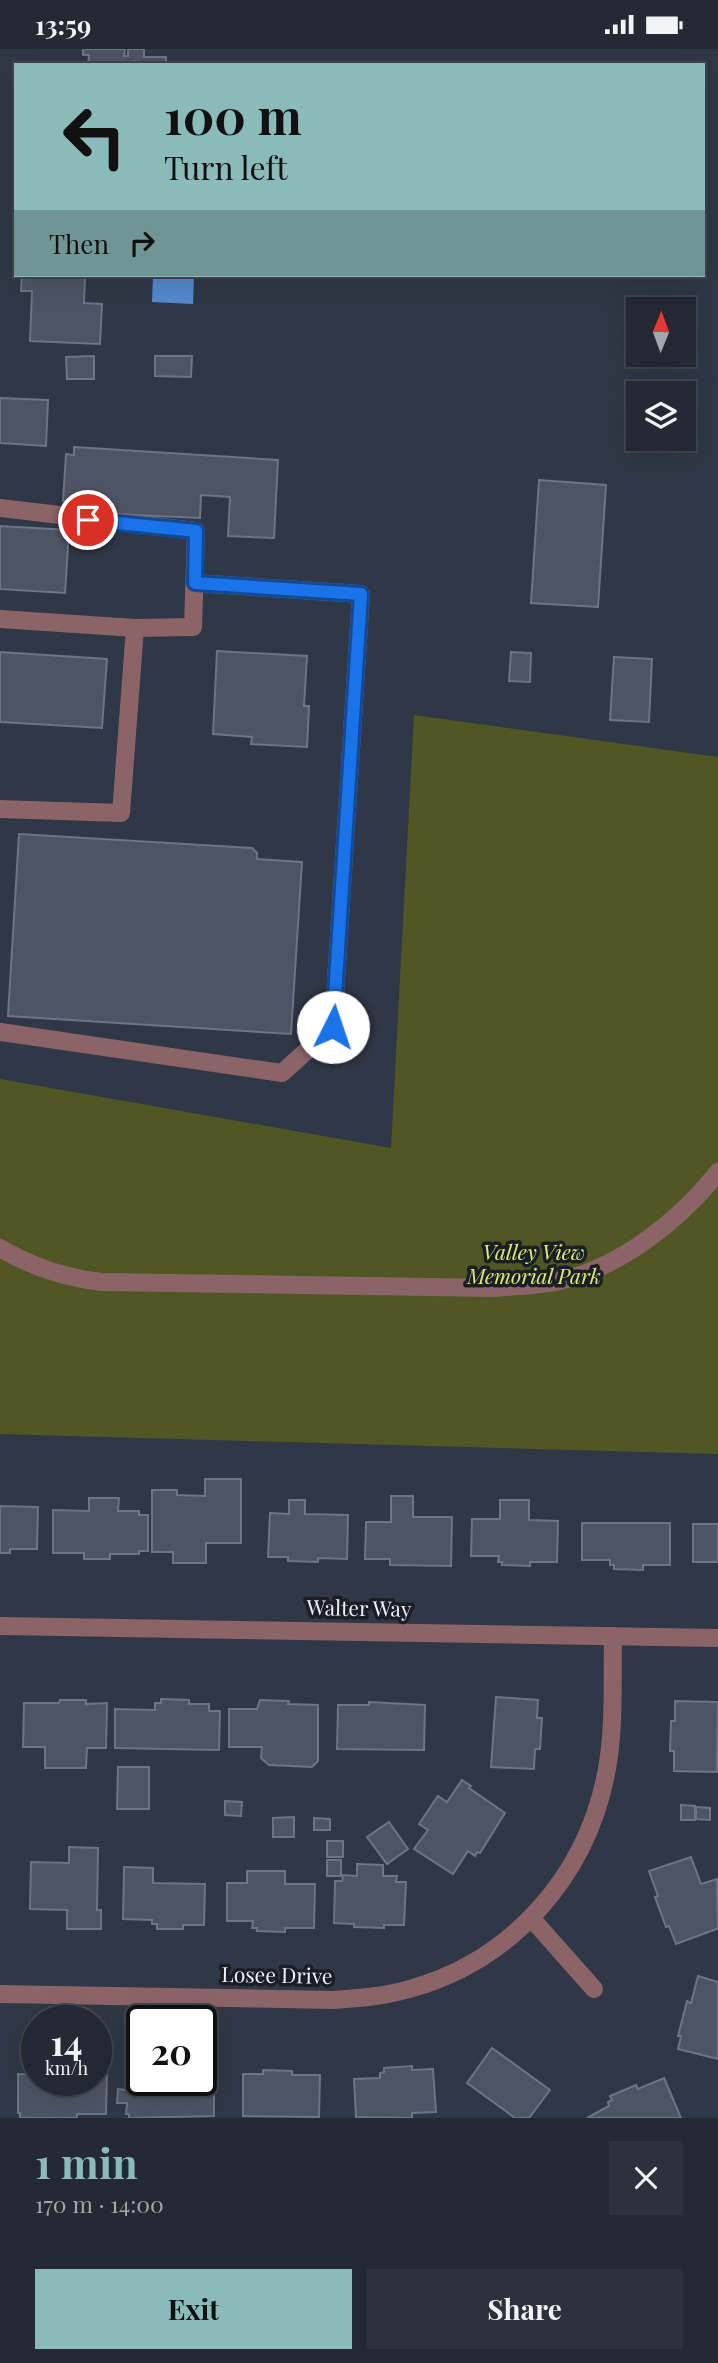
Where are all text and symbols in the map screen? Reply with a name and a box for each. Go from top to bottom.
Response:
text: 13:59 [35,7,91,42]
text: 100 m [164,82,302,147]
icon: left [49,91,140,182]
text: Turn left [164,145,288,188]
icon: right [123,224,161,262]
text: Then [49,226,109,261]
north arrow [626,297,696,367]
map controls [626,297,696,451]
button: layers [626,381,696,451]
pin [58,490,118,550]
icon: arrive [69,501,107,539]
position arrow [296,990,370,1064]
park label: Valley View Memorial Park [466,1237,601,1289]
street label: Walter Way [305,1592,412,1622]
street label: Losee Drive [221,1959,333,1989]
speed limit sign: 20 [126,2005,217,2096]
text: 14 [51,2018,82,2065]
text: km/h [45,2056,88,2080]
text: 1 min [35,2134,138,2190]
button: close [609,2141,683,2215]
text: 170 m · 14:00 [35,2188,164,2219]
button: Exit [35,2269,352,2349]
button: Share [366,2269,683,2349]

